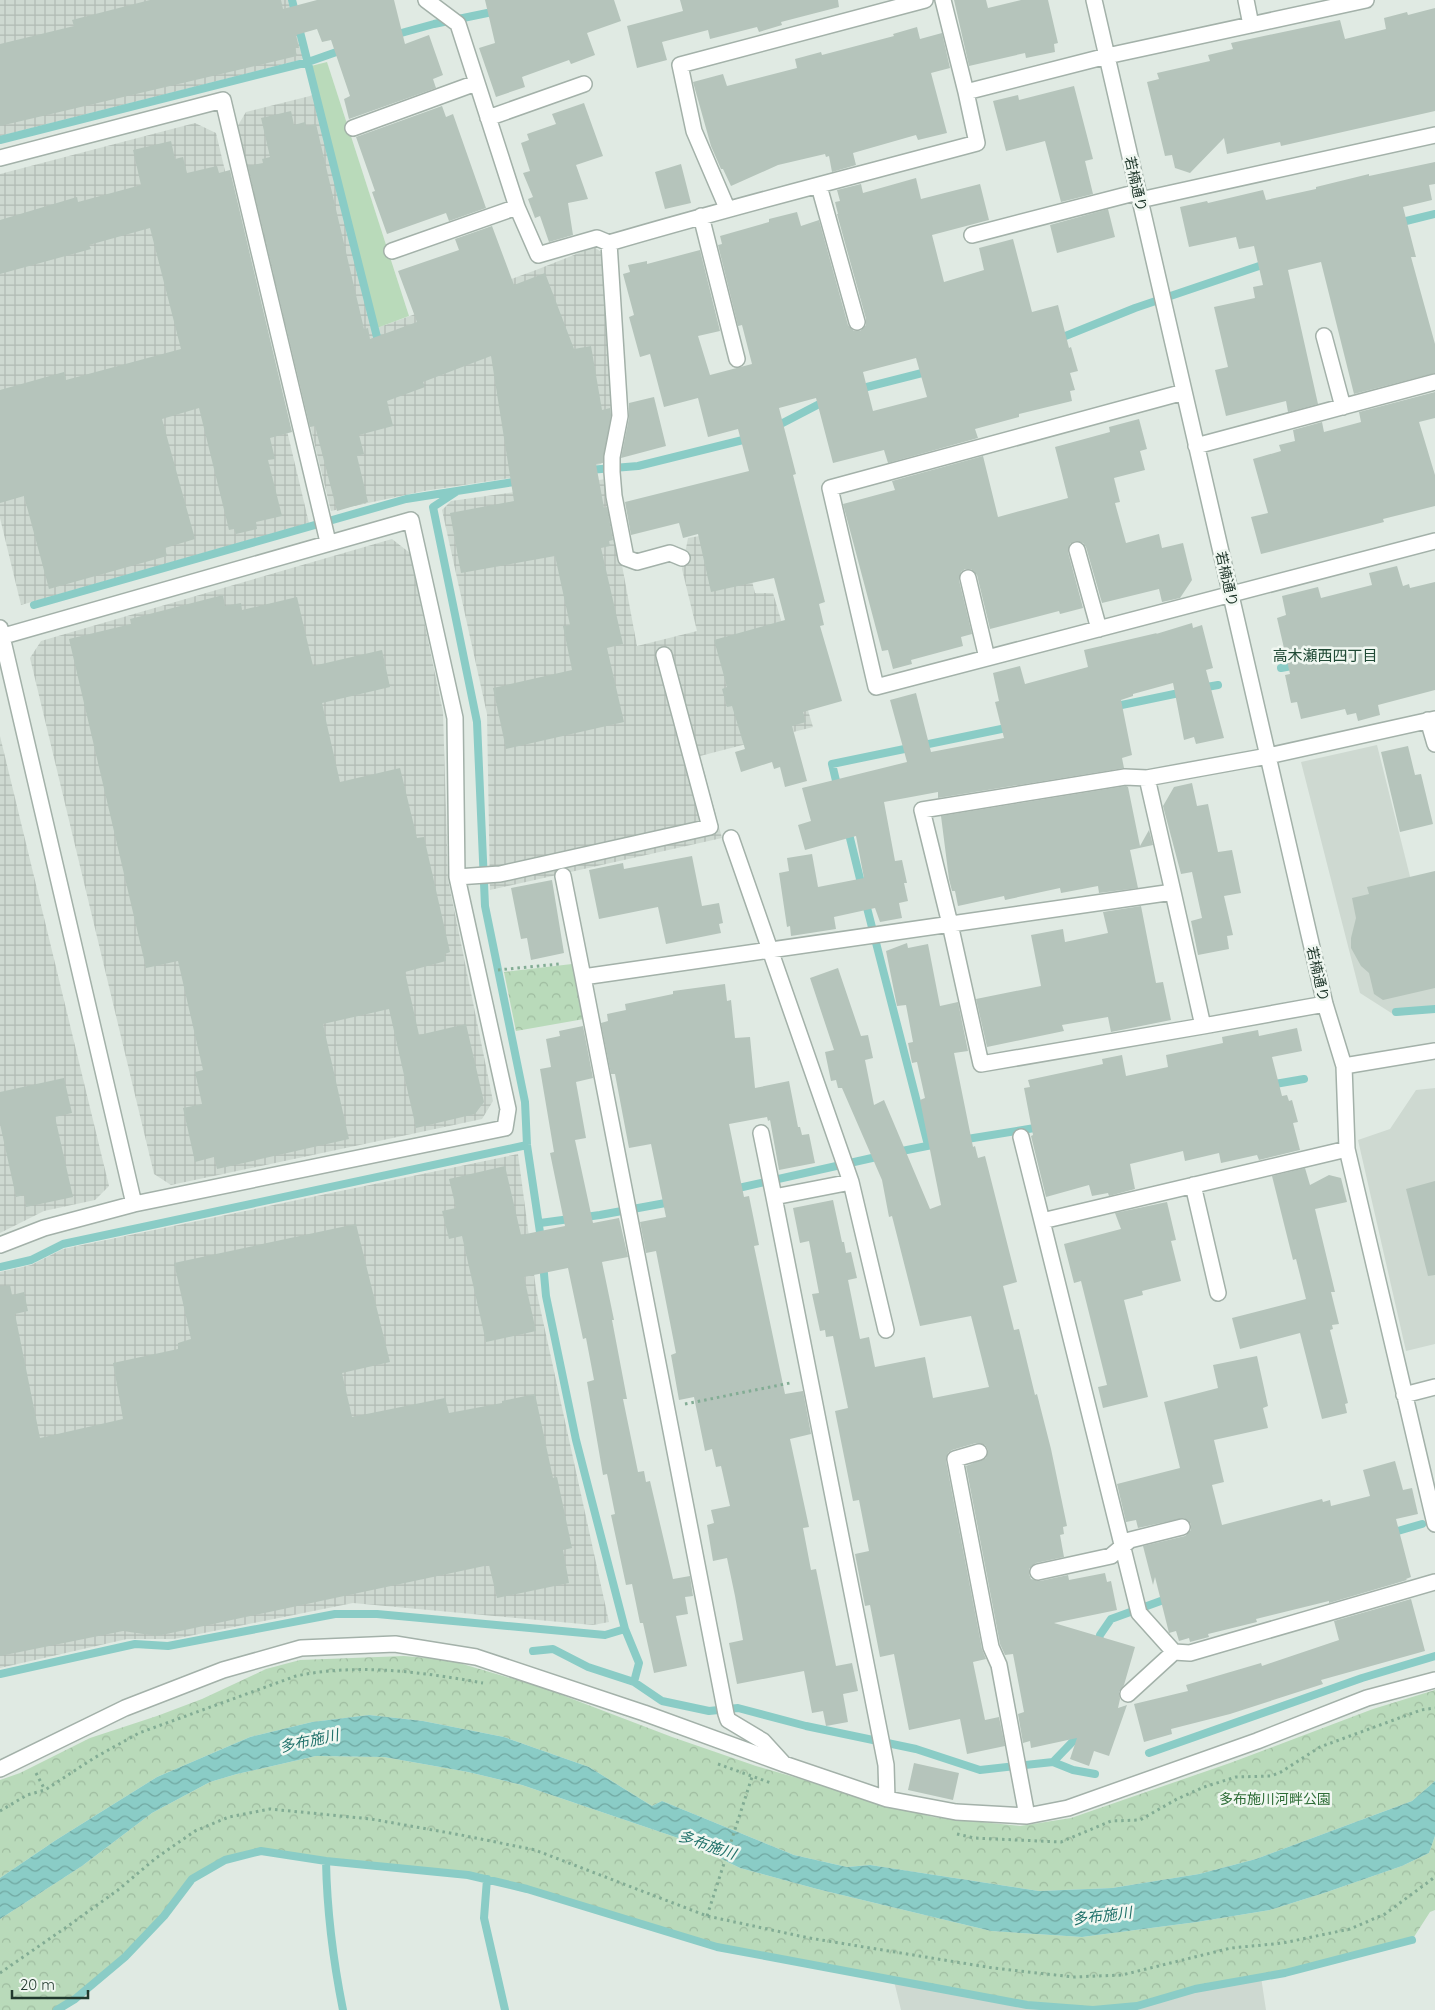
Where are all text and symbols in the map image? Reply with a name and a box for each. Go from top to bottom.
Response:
street label: 若楠通り [1121,155,1151,213]
street label: 若楠通り [1212,550,1242,608]
district label: 高木瀬西四丁目 [1272,646,1378,665]
street label: 若楠通り [1303,945,1333,1003]
water label: 多布施川 [278,1725,342,1756]
park label: 多布施川河畔公園 [1219,1790,1331,1808]
water label: 多布施川 [676,1826,741,1864]
water label: 多布施川 [1071,1902,1135,1929]
scale bar [12,1968,89,2000]
text: 20 m [20,1975,55,1994]

